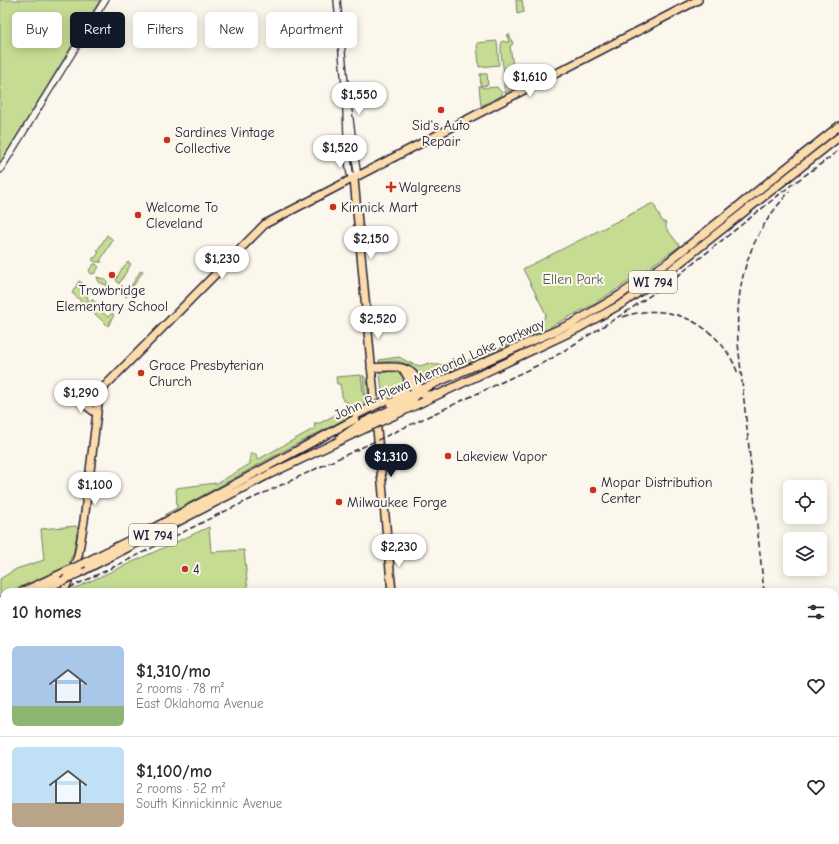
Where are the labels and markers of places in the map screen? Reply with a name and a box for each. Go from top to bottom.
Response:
pin: $1,610 [497,64,563,98]
pin: $1,550 [326,82,392,116]
marker: Sid's Auto Repair [436,105,446,115]
place label: Sid's Auto Repair [412,117,470,150]
place label: Sardines Vintage Collective [175,124,275,157]
marker: Sardines Vintage Collective [162,135,172,145]
pin: $1,520 [307,135,373,169]
place label: Walgreens [399,179,461,196]
marker: Walgreens [386,182,396,192]
place label: Welcome To Cleveland [146,199,218,232]
place label: Kinnick Mart [341,199,418,216]
marker: Kinnick Mart [328,202,338,212]
marker: Welcome To Cleveland [133,210,143,220]
pin: $2,150 [338,226,404,260]
pin: $1,230 [189,246,255,280]
marker: Trowbridge Elementary School [107,270,117,280]
place label: Trowbridge Elementary School [56,282,168,315]
pin: $2,520 [345,306,411,340]
place label: Grace Presbyterian Church [149,357,264,390]
marker: Grace Presbyterian Church [136,368,146,378]
pin: $1,290 [48,380,114,414]
pin: $1,310 [358,444,424,478]
place label: Lakeview Vapor [456,448,547,465]
marker: Lakeview Vapor [443,451,453,461]
pin: $1,100 [62,472,128,506]
place label: Mopar Distribution Center [601,474,713,507]
marker: Mopar Distribution Center [588,485,598,495]
place label: Milwaukee Forge [347,494,447,511]
marker: Milwaukee Forge [334,497,344,507]
pin: $2,230 [366,534,432,568]
place label: 4 [193,561,200,578]
marker: 4 [180,564,190,574]

